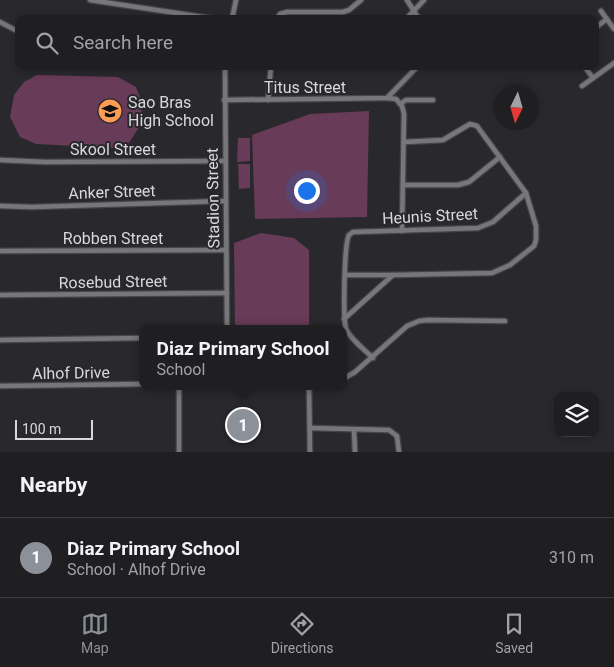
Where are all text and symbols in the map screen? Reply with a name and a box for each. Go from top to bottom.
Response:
search box [15,15,599,70]
icon: search [33,29,61,57]
text: Search here [73,31,173,54]
street label: Titus Street [264,78,346,97]
north arrow [494,85,539,130]
place label: Sao Bras High School [128,93,214,130]
school or university icon: Sao Bras High School [97,98,123,124]
street label: Skool Street [70,140,156,159]
street label: Stadion Street [203,148,223,248]
your location [294,178,320,204]
street label: Anker Street [68,181,156,203]
street label: Heunis Street [382,204,478,228]
street label: Robben Street [63,229,163,248]
street label: Rosebud Street [58,272,168,292]
popup [139,325,347,390]
text: Diaz Primary School [157,337,329,360]
text: School [157,360,205,379]
street label: Alhof Drive [32,363,110,383]
map controls [554,392,599,437]
button: layers [554,392,599,437]
pin: 1 [227,406,259,444]
scale bar [15,417,92,440]
text: 100 m [22,421,61,437]
text: Nearby [20,473,87,497]
text: Diaz Primary School [67,537,240,560]
text: 1 [31,548,41,567]
text: 310 m [549,548,594,567]
text: School · Alhof Drive [67,560,206,579]
tab: Map [81,610,109,656]
tab: Directions [271,610,334,656]
tab: Saved [495,610,533,656]

